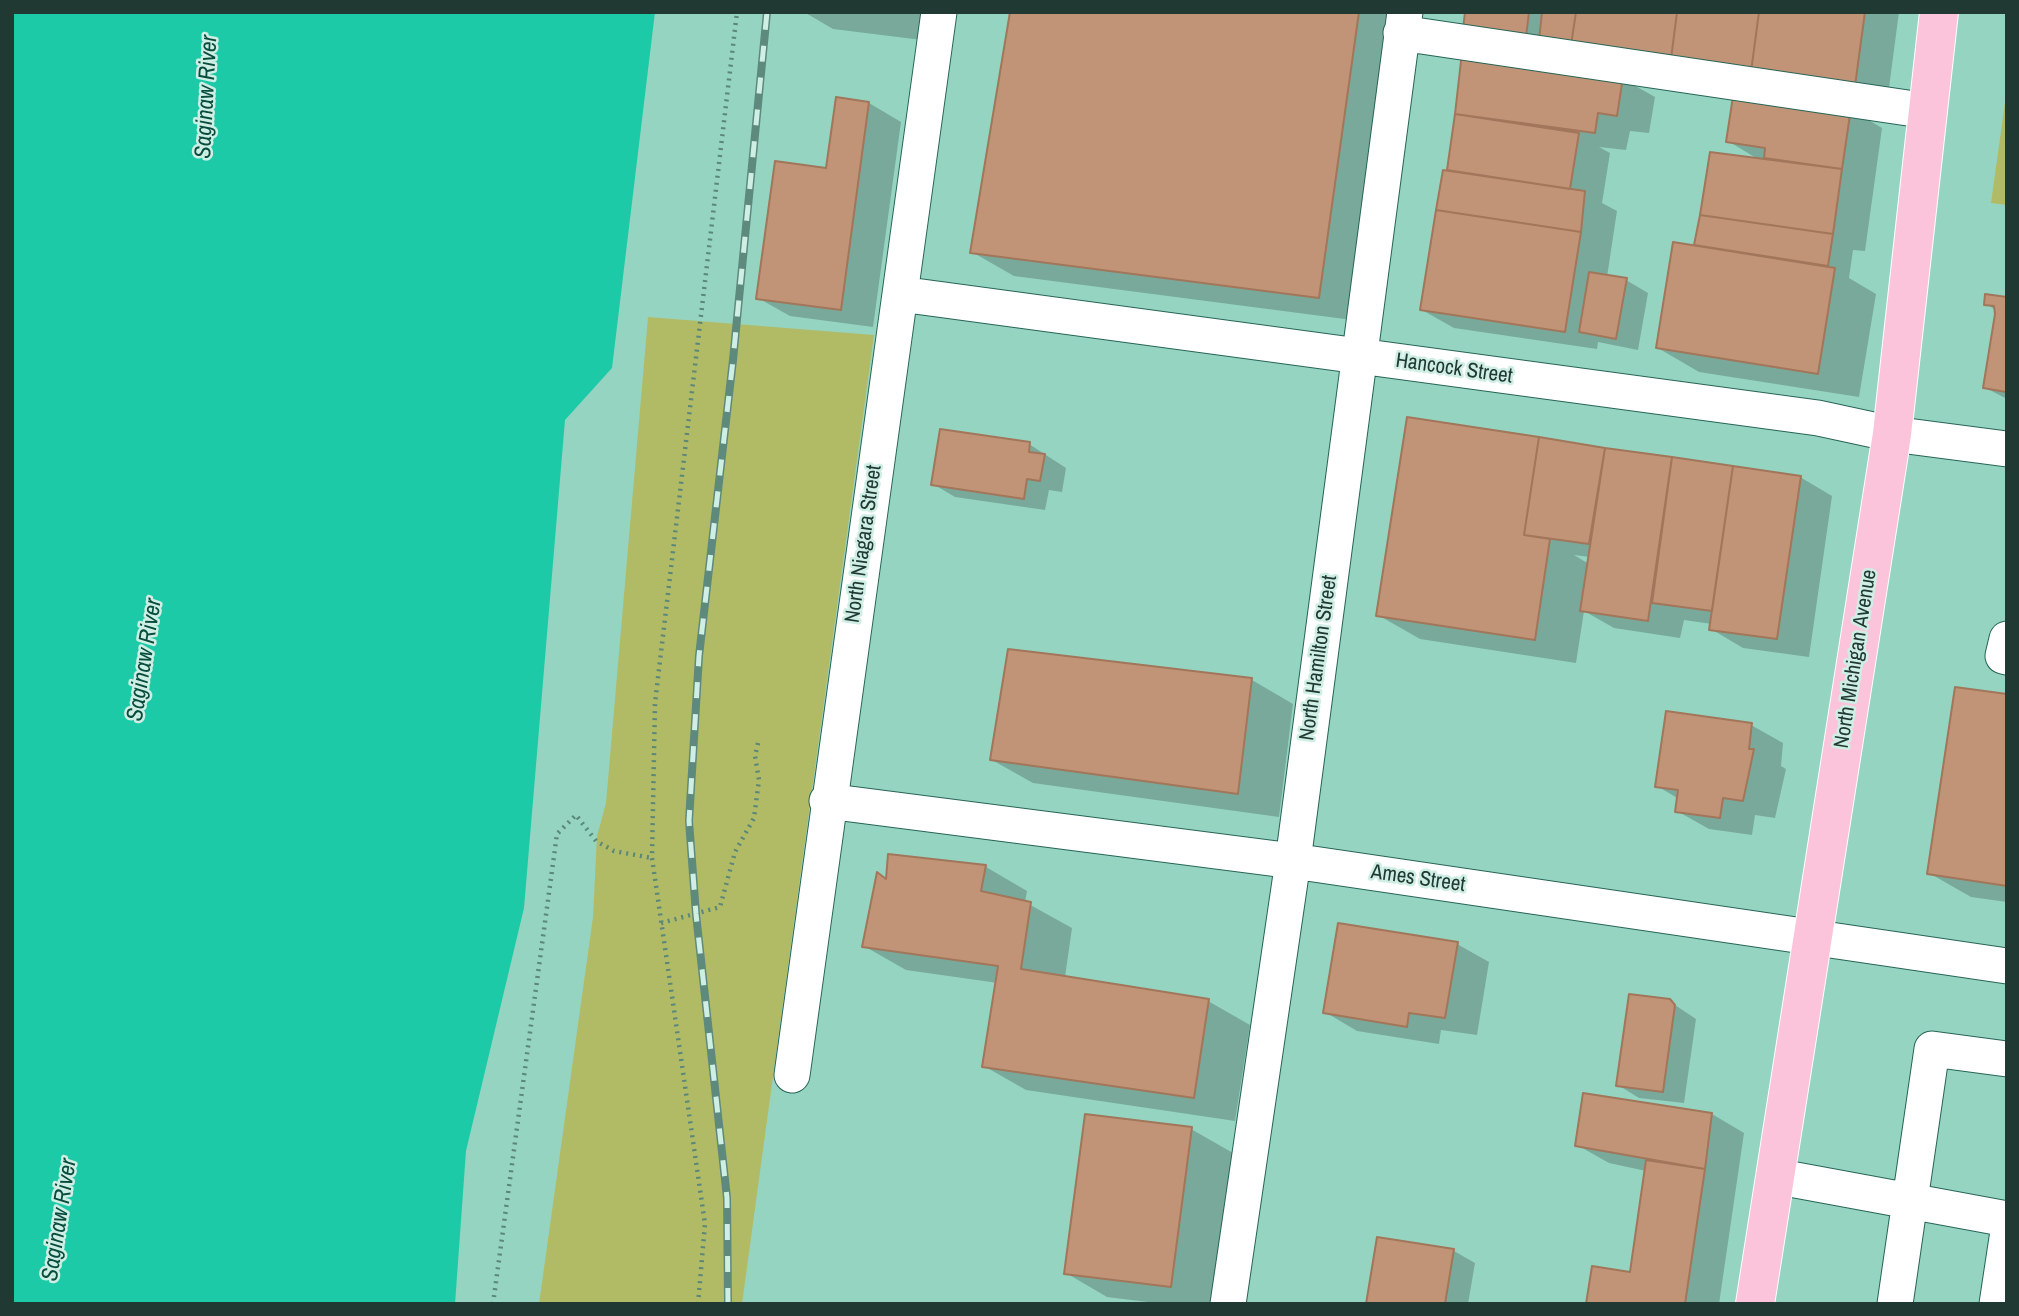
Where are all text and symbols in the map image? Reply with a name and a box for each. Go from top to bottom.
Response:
water label: Saginaw River [190,35,224,159]
street label: Hancock Street [1394,348,1514,390]
street label: North Niagara Street [840,464,888,624]
street label: North Michigan Avenue [1829,568,1883,750]
street label: North Hamilton Street [1295,574,1343,742]
water label: Saginaw River [122,597,168,723]
street label: Ames Street [1369,860,1467,898]
water label: Saginaw River [37,1157,83,1283]

